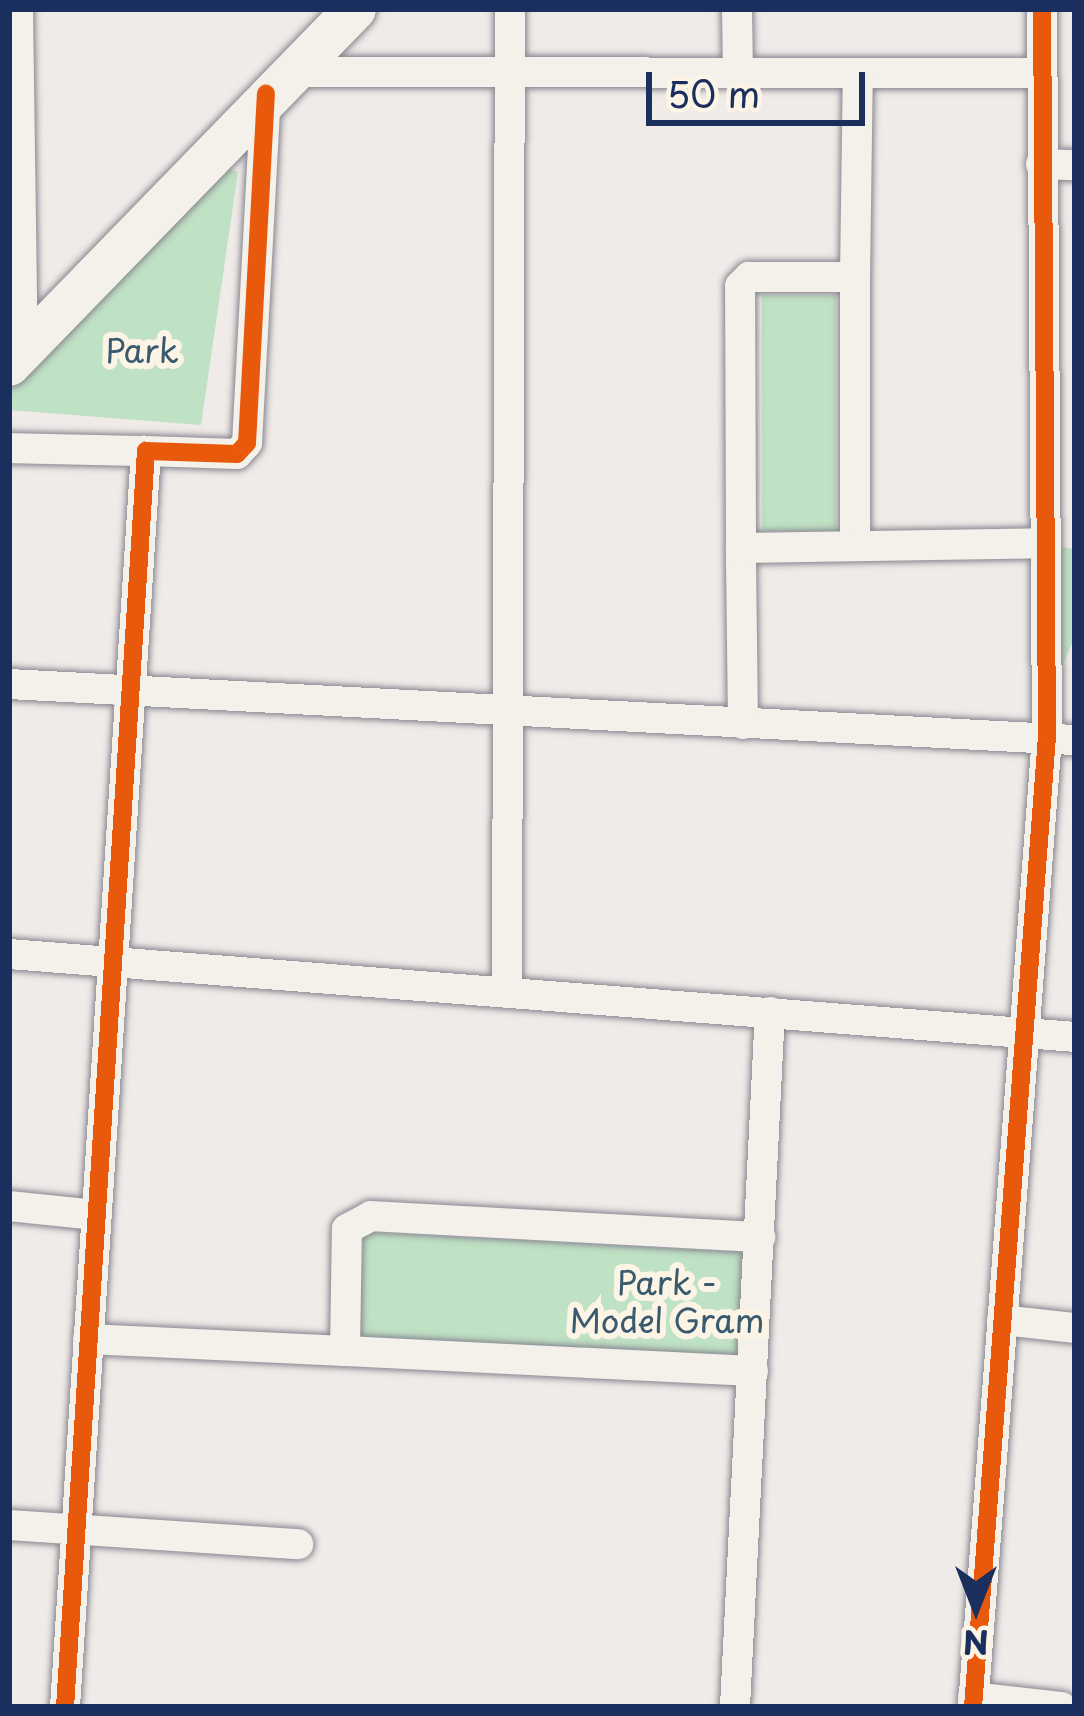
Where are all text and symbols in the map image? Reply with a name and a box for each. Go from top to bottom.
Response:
scale bar [652,48,871,122]
text: 50 m [667,66,760,120]
park label: Park [105,330,179,370]
park label: Park - Model Gram [568,1262,766,1340]
north arrow [916,1548,1036,1668]
text: N [963,1619,989,1669]

